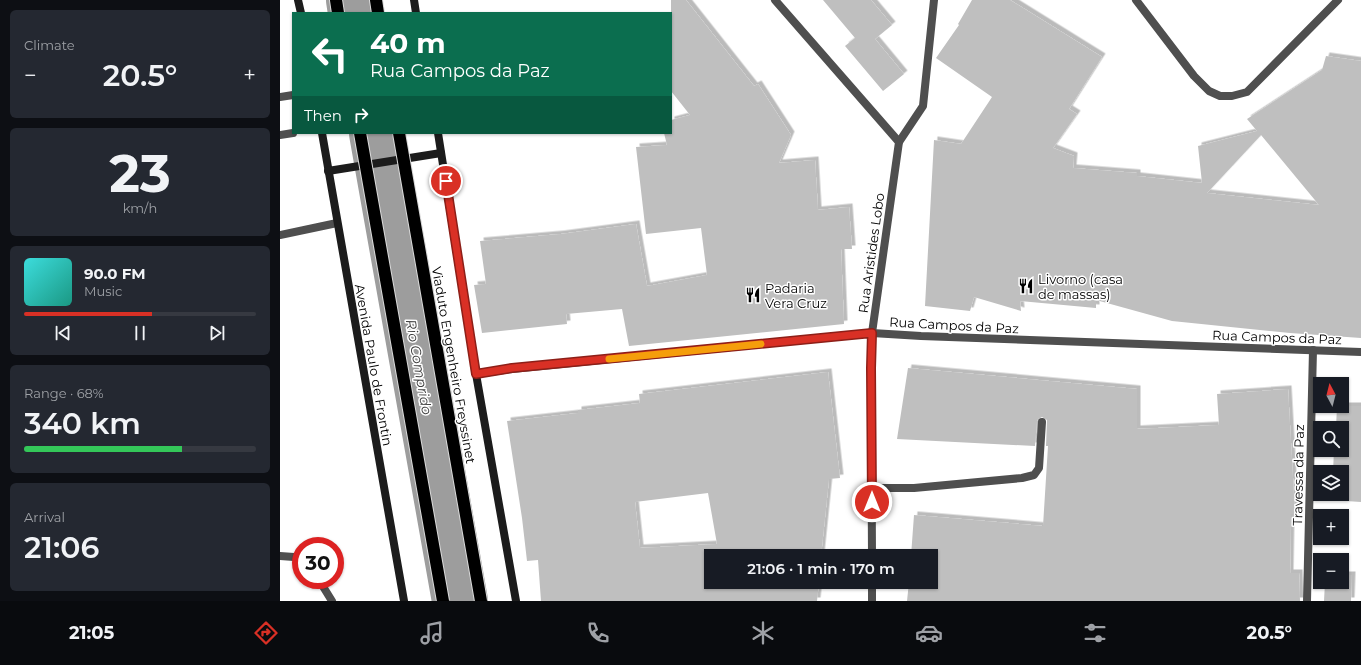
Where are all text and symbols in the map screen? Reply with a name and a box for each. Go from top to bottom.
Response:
text: 40 m [370,26,446,60]
icon: left [304,28,356,80]
text: Climate [24,37,75,53]
text: 20.5° [103,57,177,94]
text: Rua Campos da Paz [370,60,550,82]
text: − [24,62,37,89]
text: + [243,62,256,89]
icon: right [350,104,372,126]
text: Then [304,106,342,125]
text: 23 [109,142,171,205]
pin [429,164,463,198]
icon: arrive [435,170,457,192]
street label: Rua Aristides Lobo [855,192,887,314]
text: km/h [123,200,157,216]
text: 90.0 FM [84,264,146,283]
street label: Viaduto Engenheiro Freyssinet [429,265,479,465]
place label: Livorno (casa de massas) [1038,271,1123,302]
restaurant icon: Livorno (casa de massas) [1017,277,1035,295]
place label: Padaria Vera Cruz [765,280,827,311]
text: Music [84,283,122,299]
street label: Avenida Paulo de Frontin [352,283,396,447]
restaurant icon: Padaria Vera Cruz [744,286,762,304]
street label: Rua Campos da Paz [889,314,1020,336]
water label: Rio Comprido [402,318,436,416]
icon: previous [52,322,74,344]
icon: pause [129,322,151,344]
icon: next [206,322,228,344]
street label: Rua Campos da Paz [1212,327,1343,347]
north arrow [1313,377,1349,413]
map controls [1313,377,1349,589]
text: Range · 68% [24,385,104,401]
text: 340 km [24,405,141,442]
button: search [1313,421,1349,457]
street label: Travessa da Paz [1289,424,1307,526]
button: layers [1313,465,1349,501]
position arrow [851,481,893,523]
text: Arrival [24,509,65,525]
button: + [1313,509,1349,545]
text: 21:06 [24,529,99,566]
speed limit sign: 30 [292,537,344,589]
button: − [1313,553,1349,589]
text: 21:06 · 1 min · 170 m [747,559,895,578]
icon: directions [252,619,280,647]
icon: music [418,619,446,647]
icon: phone [584,619,612,647]
icon: climate [749,619,777,647]
icon: car [915,619,943,647]
icon: filters [1081,619,1109,647]
text: 21:05 [69,622,114,644]
text: 20.5° [1247,622,1292,644]

